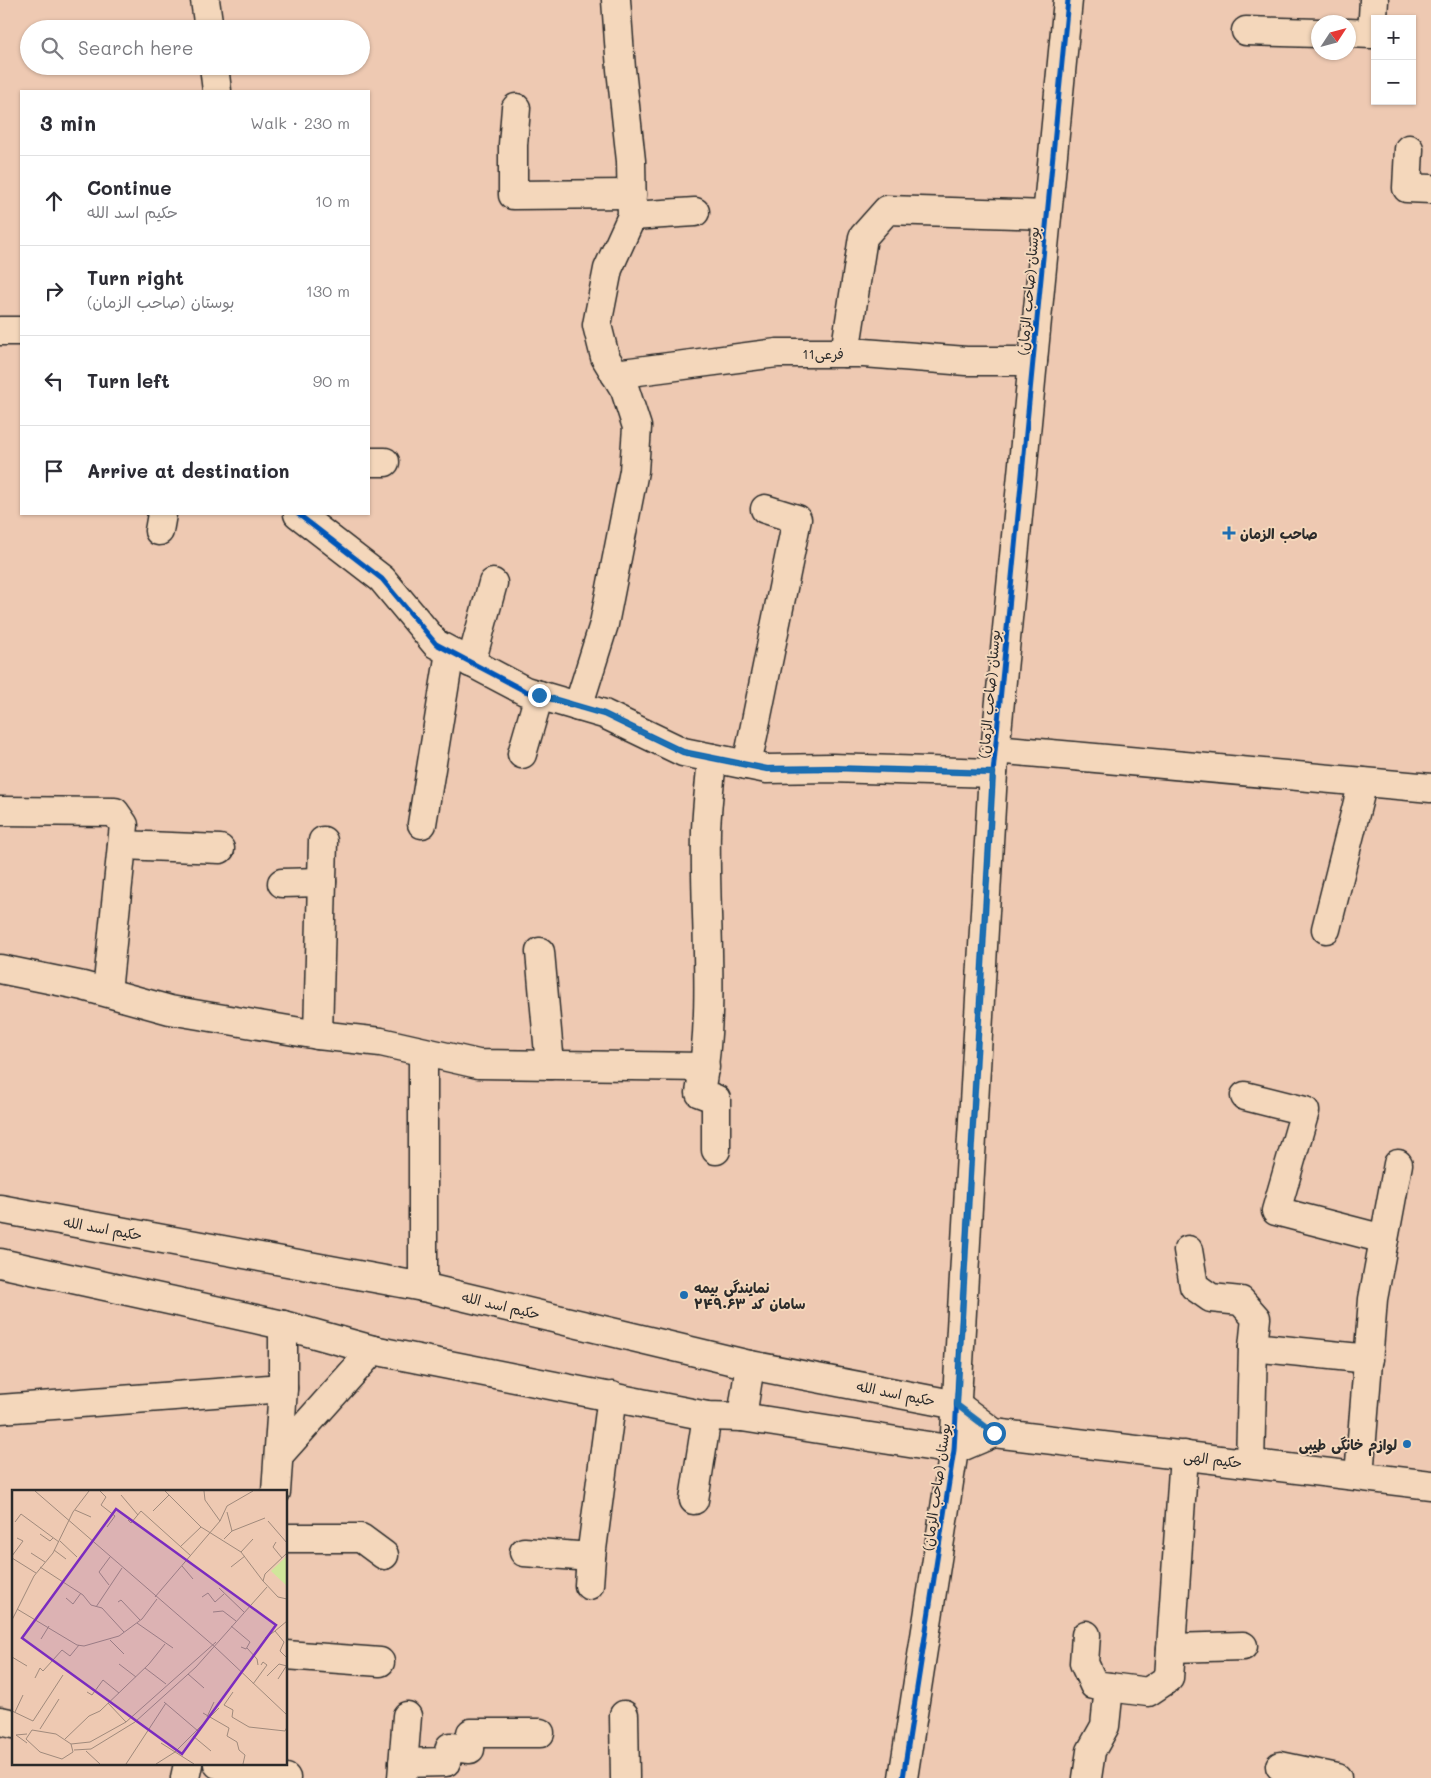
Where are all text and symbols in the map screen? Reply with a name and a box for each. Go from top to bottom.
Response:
north arrow [1311,15,1356,60]
map controls [1371,15,1416,105]
button: + [1371,15,1416,60]
search box [20,20,370,75]
icon: search [38,34,66,62]
text: Search here [78,35,194,60]
button: − [1371,60,1416,105]
text: 3 min [40,109,96,136]
text: Walk · 230 m [250,112,350,133]
text: Continue [87,175,172,200]
icon: ahead [40,187,68,215]
text: 10 m [315,190,350,211]
text: حکیم اسد الله [87,201,178,222]
street label: بوستان (صاحب الزمان) [1013,226,1043,356]
text: Turn right [87,265,184,290]
icon: right [40,277,68,305]
text: 130 m [306,280,350,301]
text: بوستان (صاحب الزمان) [87,291,234,312]
street label: فرعی11 [802,344,844,363]
icon: left [40,367,68,395]
text: Turn left [87,368,170,393]
text: 90 m [313,370,350,391]
icon: arrive [40,457,68,485]
text: Arrive at destination [87,458,290,483]
place label: صاحب الزمان [1240,524,1318,543]
marker: صاحب الزمان [1222,526,1236,540]
street label: بوستان (صاحب الزمان) [974,629,1004,759]
route end [528,684,551,707]
street label: حکیم اسد الله [62,1212,144,1246]
place label: نمایندگی بیمه سامان کد ۲۴۹۰۶۳ [694,1278,806,1313]
street label: حکیم اسد الله [460,1287,542,1325]
marker: نمایندگی بیمه سامان کد ۲۴۹۰۶۳ [678,1289,690,1301]
street label: حکیم اسد الله [855,1376,937,1412]
street label: بوستان (صاحب الزمان) [918,1422,954,1552]
route start [983,1422,1006,1445]
place label: لوازم خانگی طیبی [1299,1435,1397,1456]
marker: لوازم خانگی طیبی [1401,1438,1413,1450]
street label: حکیم الهی [1182,1446,1243,1474]
inset map [12,1490,288,1766]

